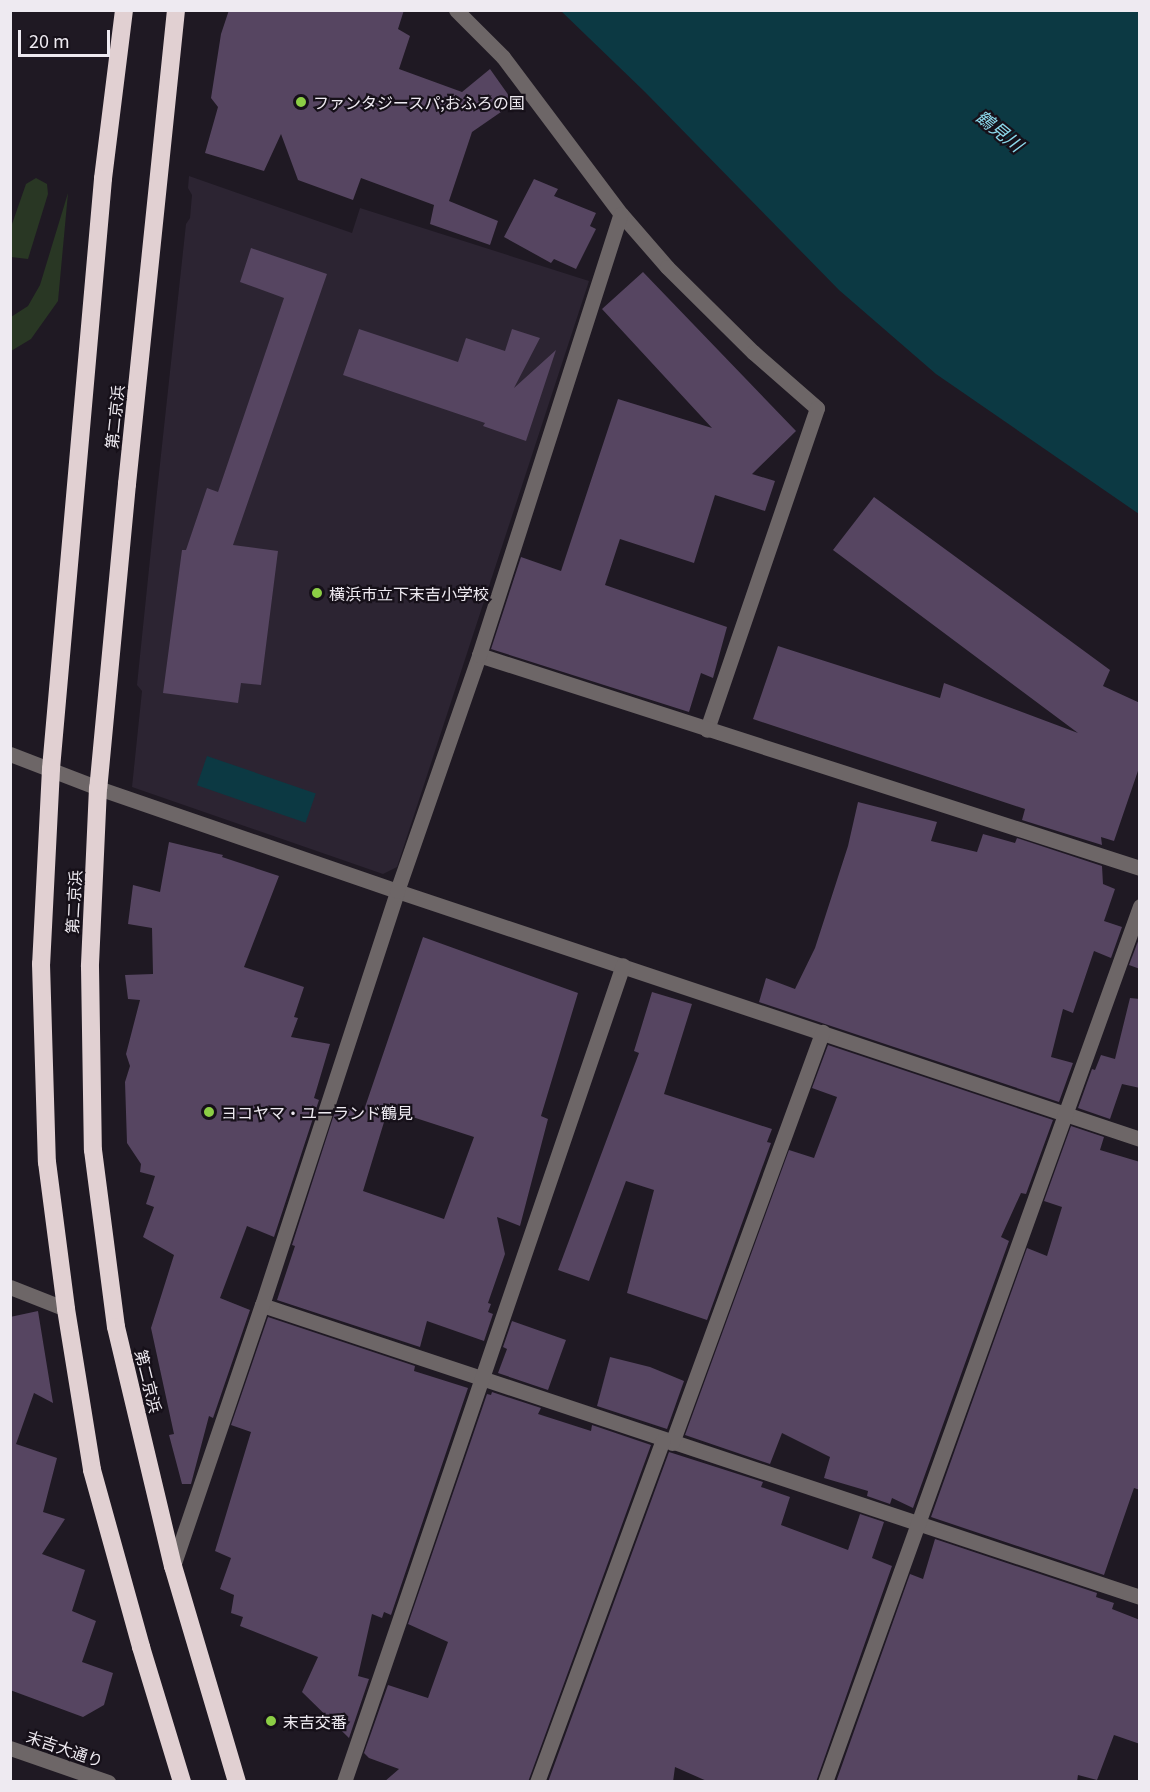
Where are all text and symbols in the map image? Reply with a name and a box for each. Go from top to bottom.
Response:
scale bar [21,18,112,56]
text: 20 m [29,27,70,53]
place label: ファンタジースパ;おふろの国 [313,92,525,112]
marker: ファンタジースパ;おふろの国 [294,95,308,109]
water label: 鶴見川 [972,105,1028,155]
street label: 第二京浜 [101,384,127,450]
place label: 横浜市立下末吉小学校 [329,583,489,603]
marker: 横浜市立下末吉小学校 [310,586,324,600]
street label: 第二京浜 [62,870,84,934]
place label: ヨコヤマ・ユーランド鶴見 [221,1102,413,1122]
marker: ヨコヤマ・ユーランド鶴見 [202,1105,216,1119]
street label: 第二京浜 [132,1348,166,1414]
place label: 末吉交番 [283,1711,347,1731]
marker: 末吉交番 [264,1714,278,1728]
street label: 末吉大通り [24,1726,106,1770]

